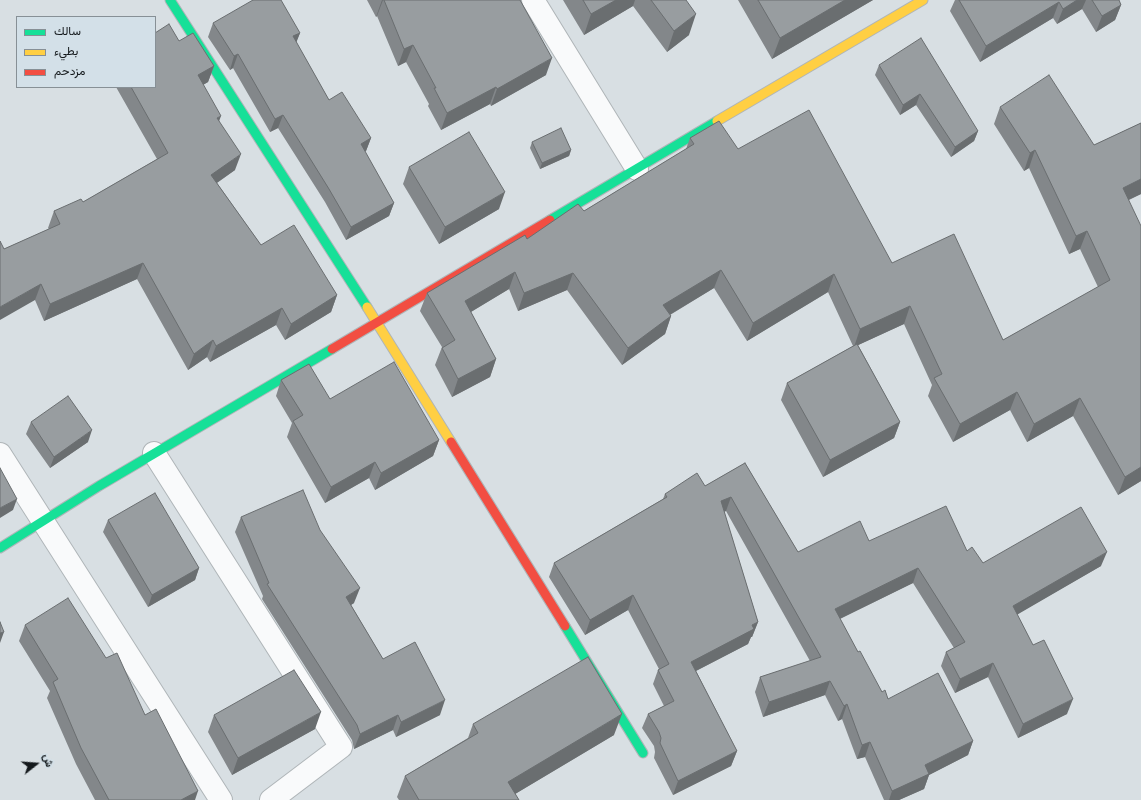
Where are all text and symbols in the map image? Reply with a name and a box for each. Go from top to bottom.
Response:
legend [16,16,156,88]
text: سالك [54,23,81,39]
text: بطيء [54,43,78,59]
text: مزدحم [54,63,85,79]
north arrow [16,744,56,784]
text: ش [39,752,57,769]

